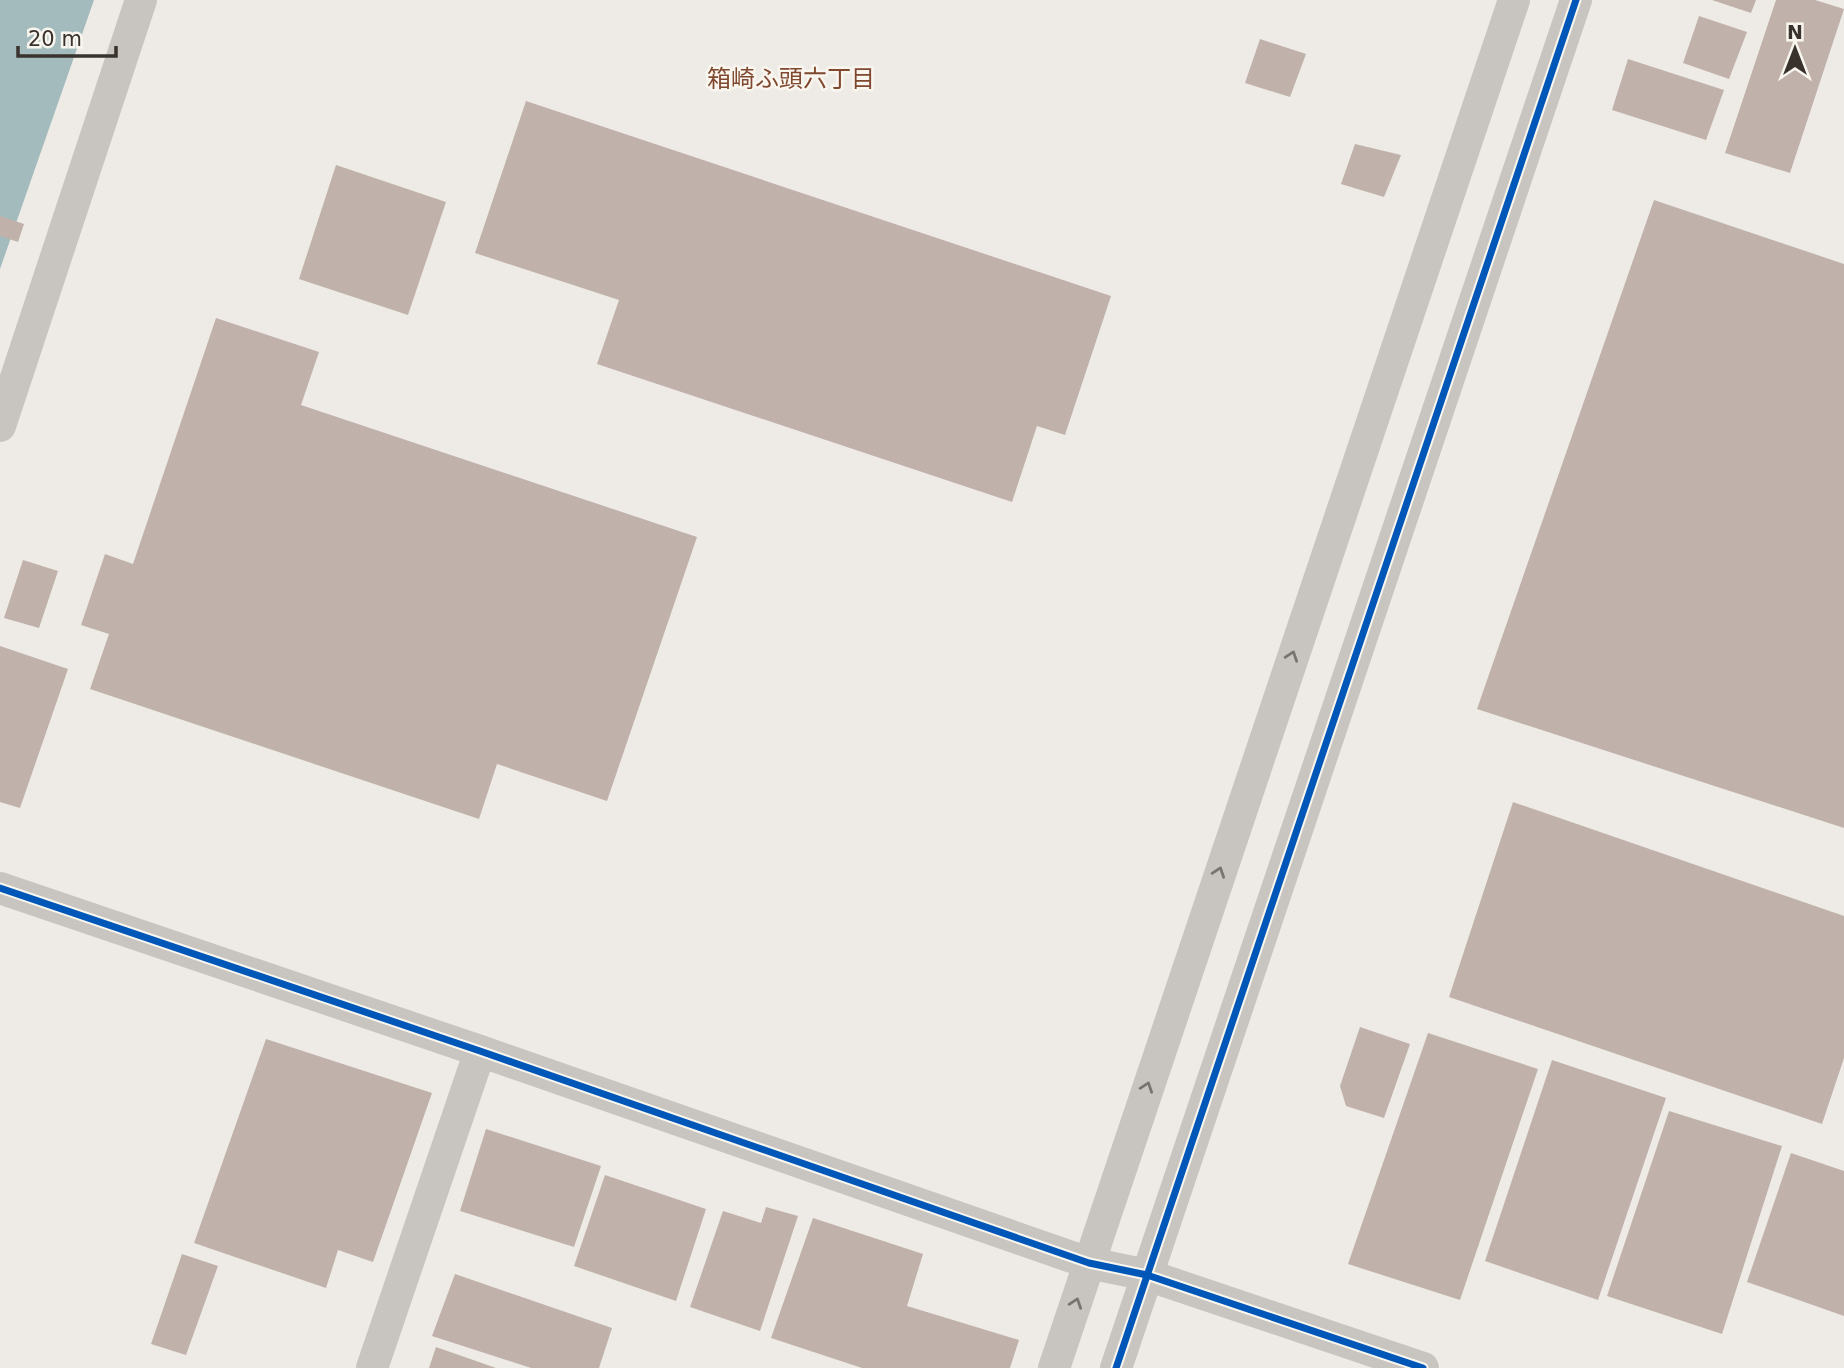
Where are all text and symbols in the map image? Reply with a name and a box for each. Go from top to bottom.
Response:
scale bar [18,14,116,58]
north arrow [1760,14,1830,84]
text: N [1787,21,1803,43]
text: 20 m [28,27,82,51]
district label: 箱崎ふ頭六丁目 [707,65,875,93]
one-way arrow [1284,651,1298,663]
one-way arrow [1211,866,1226,878]
one-way arrow [1138,1082,1153,1094]
one-way arrow [1067,1298,1082,1310]

